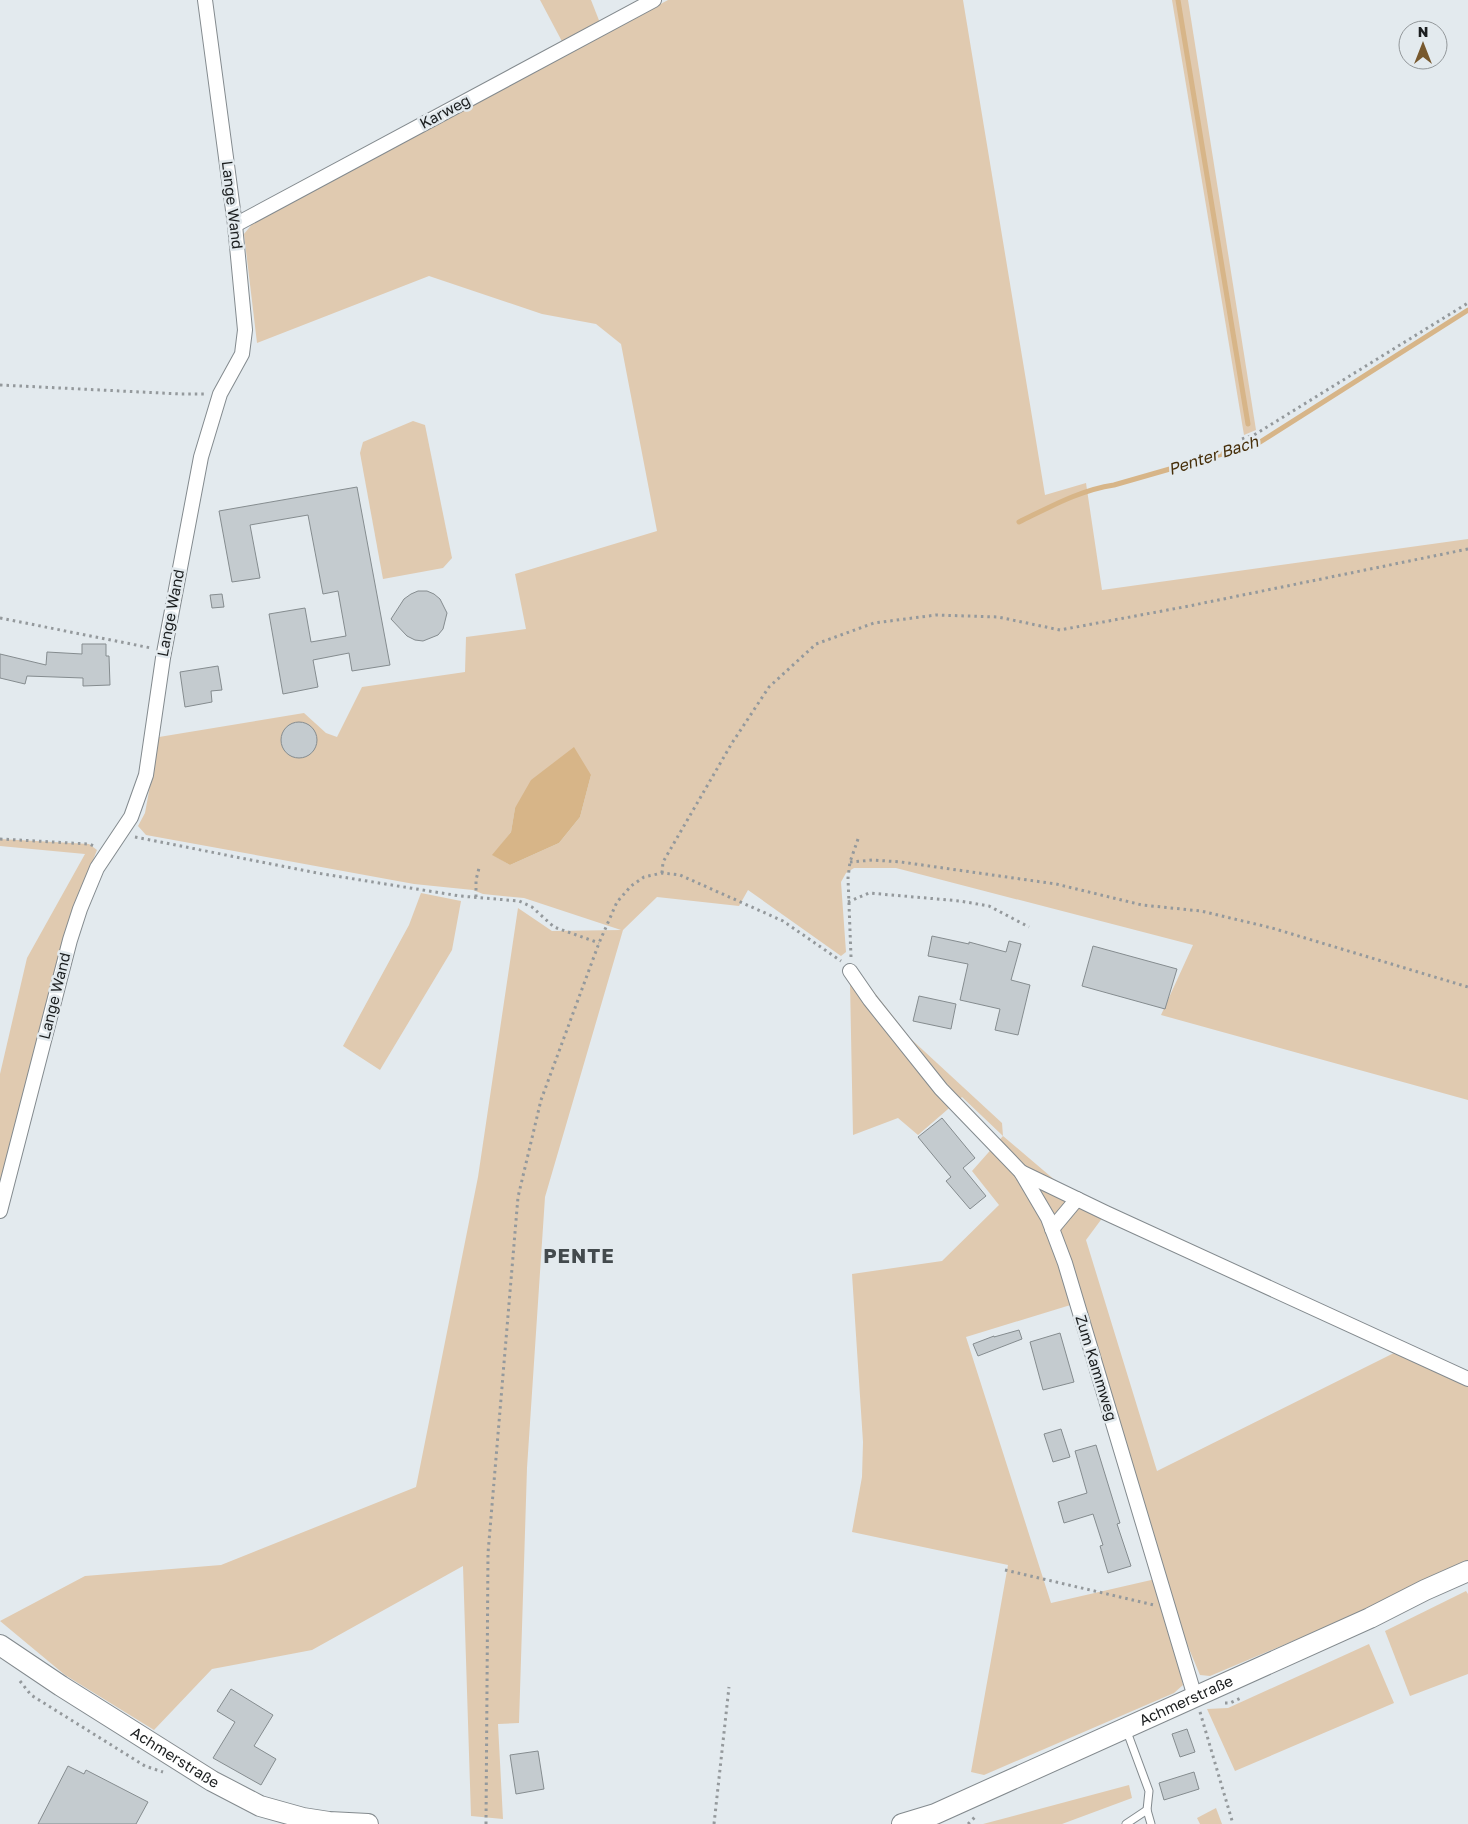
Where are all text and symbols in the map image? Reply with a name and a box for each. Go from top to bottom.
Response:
north arrow [1398,20,1448,70]
text: N [1418,23,1428,40]
street label: Karweg [416,90,473,132]
street label: Lange Wand [219,160,247,250]
water label: Penter Bach [1165,431,1262,479]
street label: Lange Wand [153,568,187,658]
street label: Lange Wand [35,950,74,1041]
district label: PENTE [543,1243,615,1267]
street label: Zum Kammweg [1072,1313,1122,1423]
street label: Achmerstraße [1136,1671,1236,1729]
street label: Achmerstraße [128,1722,223,1791]

